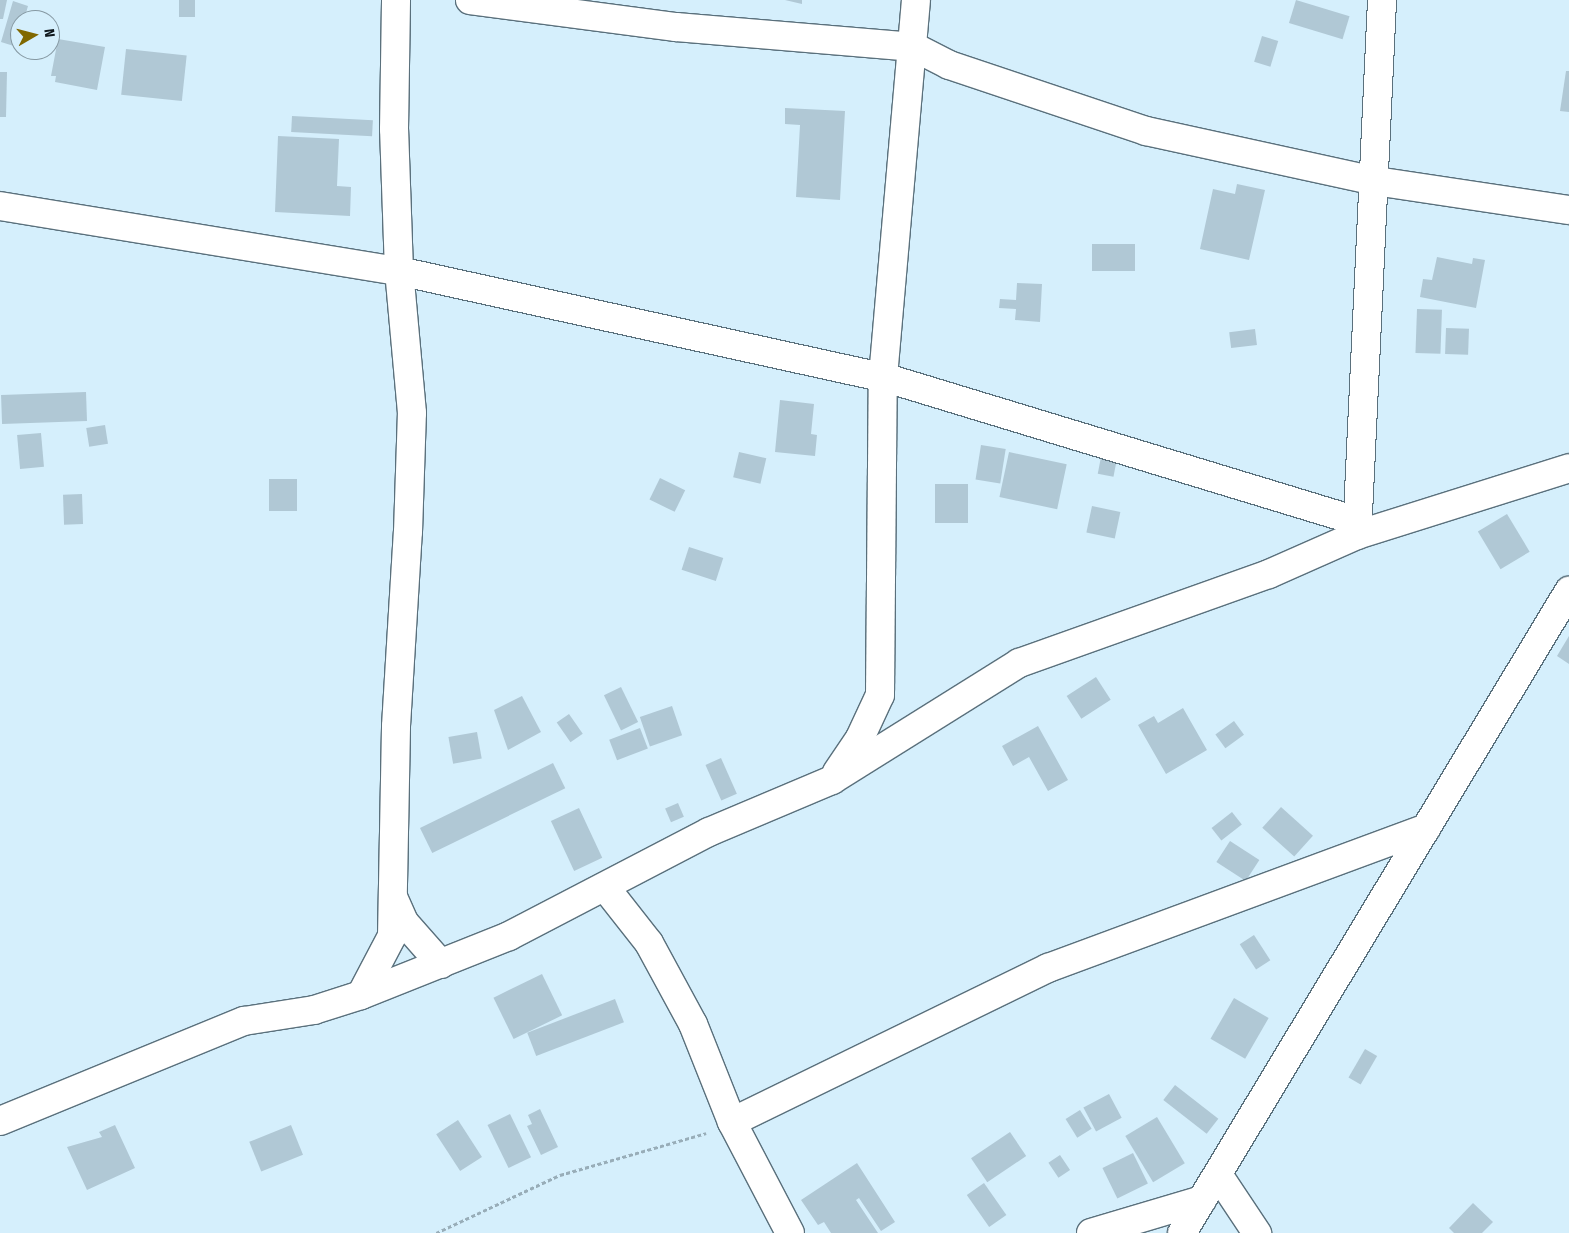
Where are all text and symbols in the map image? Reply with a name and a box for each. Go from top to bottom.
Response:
north arrow [10,10,60,60]
text: N [40,28,58,38]

